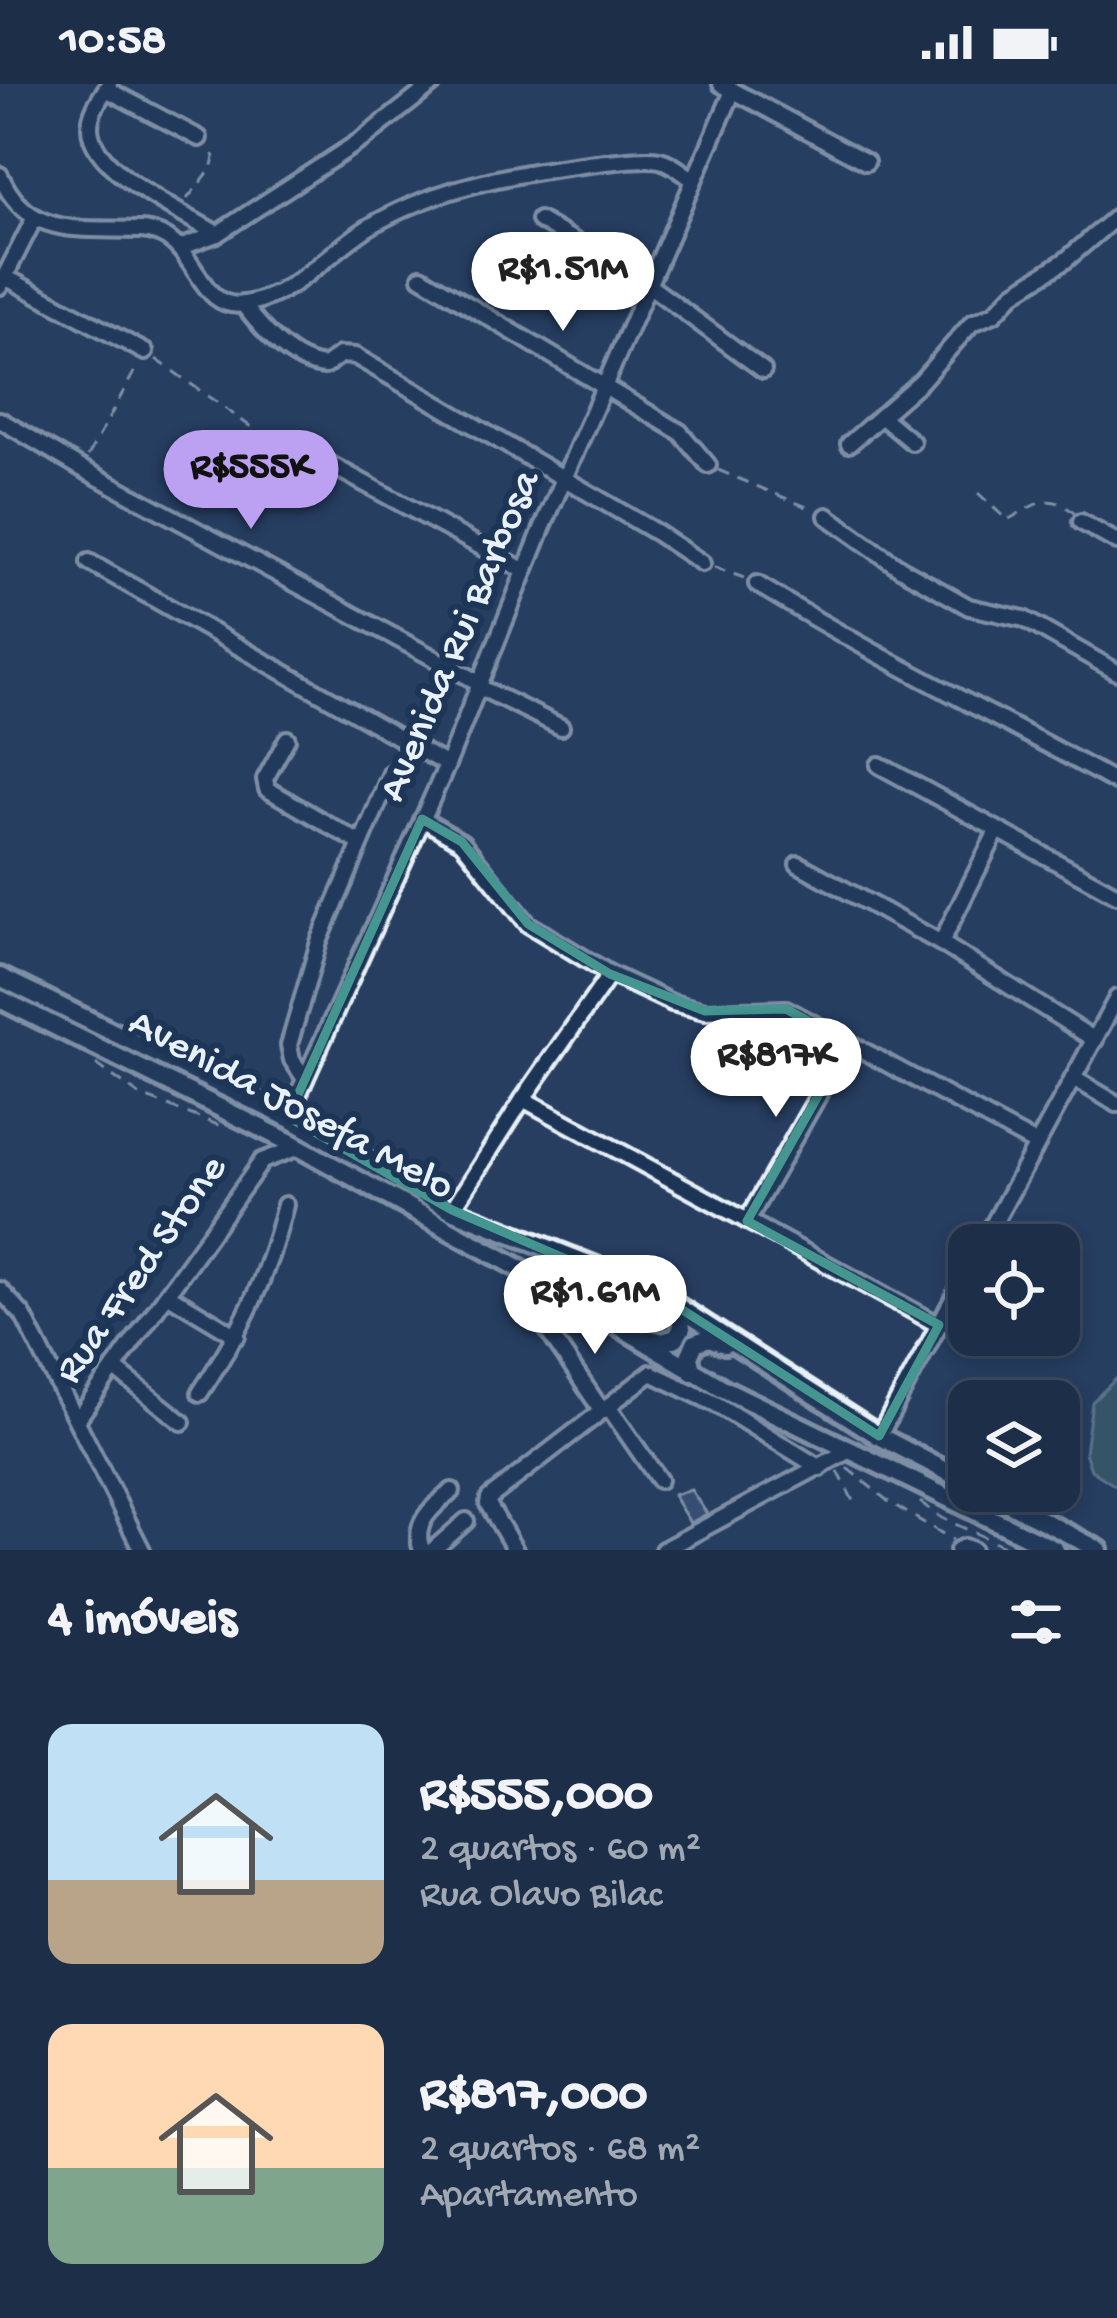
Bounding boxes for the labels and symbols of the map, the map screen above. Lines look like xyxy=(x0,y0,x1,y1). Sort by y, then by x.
pin: R$1.51M xyxy=(452,232,674,334)
pin: R$555K xyxy=(153,430,349,532)
street label: Avenida Rui Barbosa xyxy=(370,462,555,810)
street label: Avenida Josefa Melo xyxy=(119,1001,461,1213)
pin: R$817K xyxy=(678,1018,874,1120)
street label: Rua Fred Stone xyxy=(46,1146,241,1395)
pin: R$1.61M xyxy=(484,1255,706,1357)

